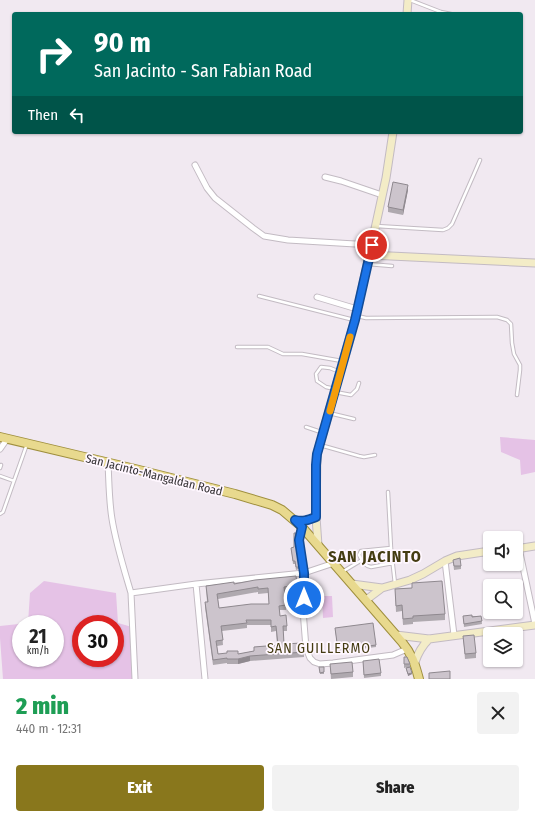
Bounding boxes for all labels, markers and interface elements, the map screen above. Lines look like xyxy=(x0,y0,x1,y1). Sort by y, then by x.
text: 90 m xyxy=(94,26,151,59)
icon: right xyxy=(28,28,80,80)
text: San Jacinto - San Fabian Road xyxy=(94,60,312,82)
icon: left xyxy=(66,104,88,126)
text: Then xyxy=(28,106,58,124)
pin xyxy=(355,228,389,262)
icon: arrive xyxy=(361,234,383,256)
street label: San Jacinto-Mangaldan Road xyxy=(84,451,224,499)
map controls xyxy=(483,531,523,667)
button: sound xyxy=(483,531,523,571)
district label: SAN JACINTO xyxy=(328,547,422,566)
position arrow xyxy=(283,577,325,619)
button: search xyxy=(483,579,523,619)
speed limit sign: 30 xyxy=(72,615,124,667)
text: 21 xyxy=(29,624,47,648)
button: layers xyxy=(483,627,523,667)
district label: SAN GUILLERMO xyxy=(267,640,371,657)
text: km/h xyxy=(27,645,49,657)
text: 2 min xyxy=(16,692,69,720)
button: close xyxy=(477,692,519,734)
text: 440 m · 12:31 xyxy=(16,721,82,736)
button: Exit xyxy=(16,765,264,811)
button: Share xyxy=(272,765,519,811)

